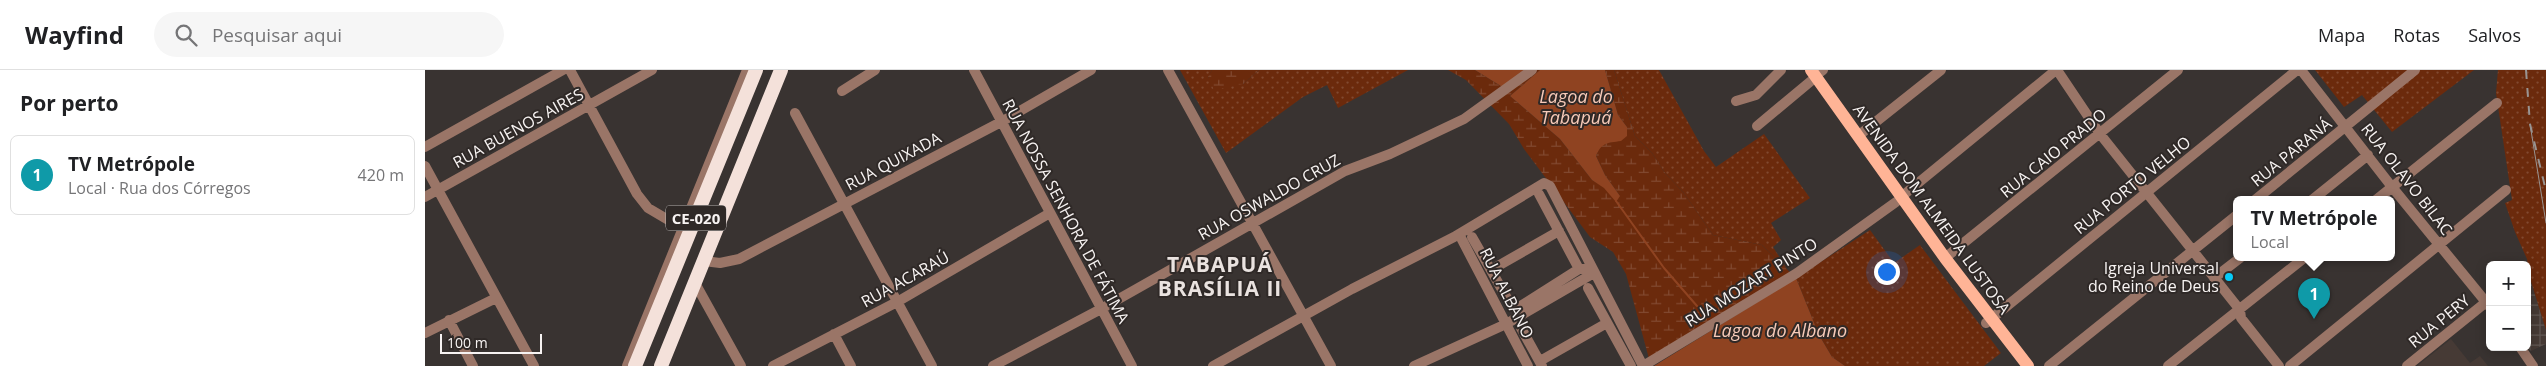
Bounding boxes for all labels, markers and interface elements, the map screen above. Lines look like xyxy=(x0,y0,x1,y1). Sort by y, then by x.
search box xyxy=(154,12,504,57)
text: Wayfind xyxy=(25,18,124,51)
icon: search xyxy=(172,21,200,49)
text: Pesquisar aqui xyxy=(212,22,342,48)
text: Mapa xyxy=(2318,23,2365,47)
text: Rotas xyxy=(2393,23,2440,47)
text: Salvos xyxy=(2468,23,2521,47)
street label: RUA BUENOS AIRES xyxy=(449,83,587,173)
water label: Lagoa do Tabapuá xyxy=(1539,84,1613,129)
text: Por perto xyxy=(20,89,119,117)
street label: RUA NOSSA SENHORA DE FÁTIMA xyxy=(997,95,1135,328)
street label: AVENIDA DOM ALMEIDA LUSTOSA xyxy=(1848,100,2016,319)
street label: RUA CAIO PRADO xyxy=(1995,103,2111,203)
street label: RUA PARANÁ xyxy=(2246,112,2337,191)
street label: RUA OLAVO BILAC xyxy=(2356,119,2458,239)
street label: RUA QUIXADA xyxy=(841,126,946,195)
street label: RUA PORTO VELHO xyxy=(2069,131,2195,239)
street label: RUA OSWALDO CRUZ xyxy=(1194,149,1344,245)
text: TV Metrópole xyxy=(68,151,195,177)
text: 1 xyxy=(32,164,42,186)
text: 420 m xyxy=(358,164,404,186)
text: Local · Rua dos Córregos xyxy=(68,177,251,199)
popup xyxy=(2233,196,2395,261)
text: TV Metrópole xyxy=(2251,205,2377,231)
road number: CE-020 xyxy=(666,206,726,230)
text: Local xyxy=(2251,231,2289,253)
street label: RUA MOZART PINTO xyxy=(1681,232,1821,332)
street label: RUA ALBANO xyxy=(1475,244,1539,342)
street label: RUA ACARAÚ xyxy=(857,246,953,312)
district label: TABAPUÁ BRASÍLIA II xyxy=(1158,250,1282,302)
place label: Igreja Universal do Reino de Deus xyxy=(2088,257,2219,297)
your location xyxy=(1874,259,1900,285)
map controls xyxy=(2486,261,2531,351)
button: + xyxy=(2486,261,2531,306)
marker: Igreja Universal do Reino de Deus xyxy=(2223,271,2235,283)
pin: 1 xyxy=(2298,278,2330,319)
street label: RUA PERY xyxy=(2404,289,2474,353)
button: − xyxy=(2486,306,2531,351)
water label: Lagoa do Albano xyxy=(1713,318,1847,342)
scale bar xyxy=(440,331,543,354)
text: 100 m xyxy=(447,333,488,352)

